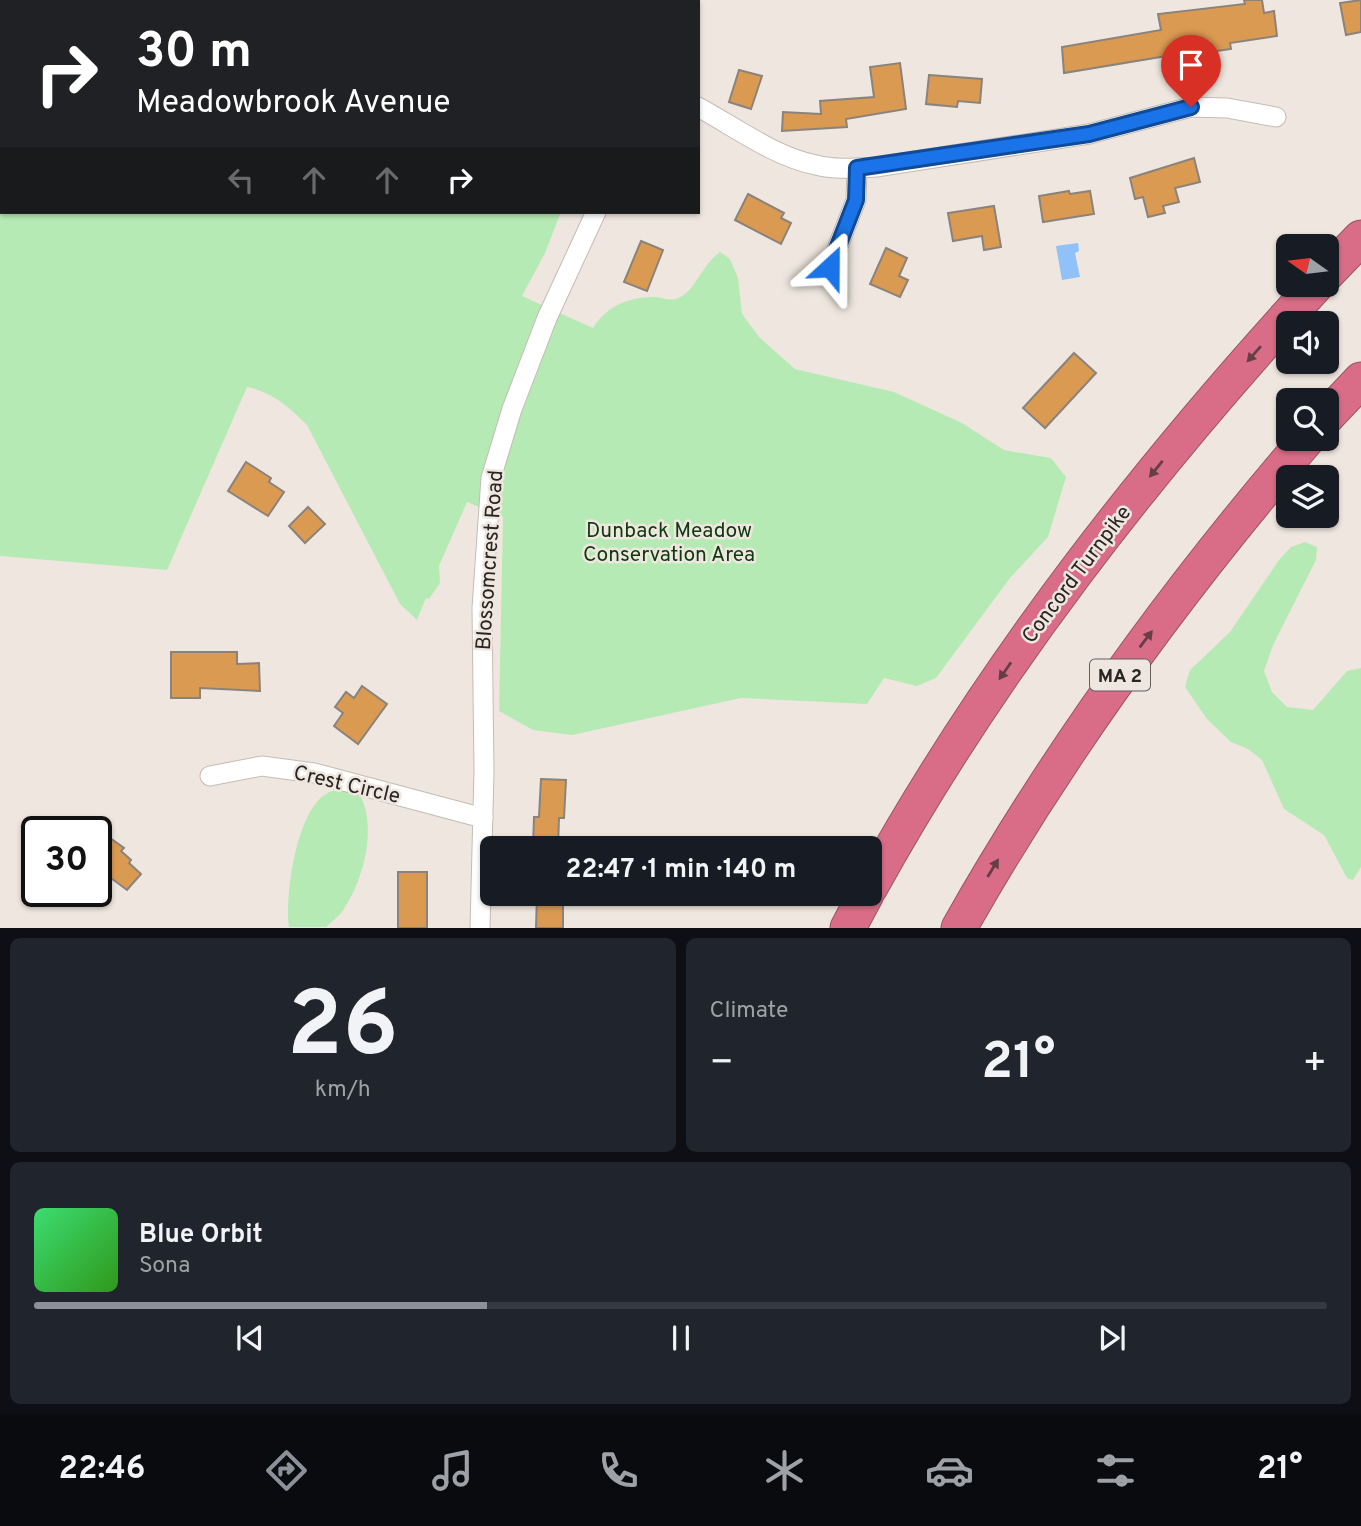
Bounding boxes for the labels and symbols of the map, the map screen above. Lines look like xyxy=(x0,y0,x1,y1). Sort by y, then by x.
pin xyxy=(1161,35,1221,107)
position arrow xyxy=(793,230,867,304)
north arrow xyxy=(1276,234,1339,298)
one-way arrow xyxy=(1246,345,1262,363)
one-way arrow xyxy=(1149,460,1164,478)
street label: Blossomcrest Road xyxy=(471,469,510,651)
street label: Concord Turnpike xyxy=(1017,501,1138,649)
park label: Dunback Meadow Conservation Area xyxy=(583,518,755,569)
one-way arrow xyxy=(1139,630,1153,648)
road number: MA 2 xyxy=(1090,660,1150,690)
one-way arrow xyxy=(998,662,1012,680)
street label: Crest Circle xyxy=(291,760,403,811)
speed limit sign: 30 xyxy=(21,816,112,907)
one-way arrow xyxy=(987,859,999,878)

